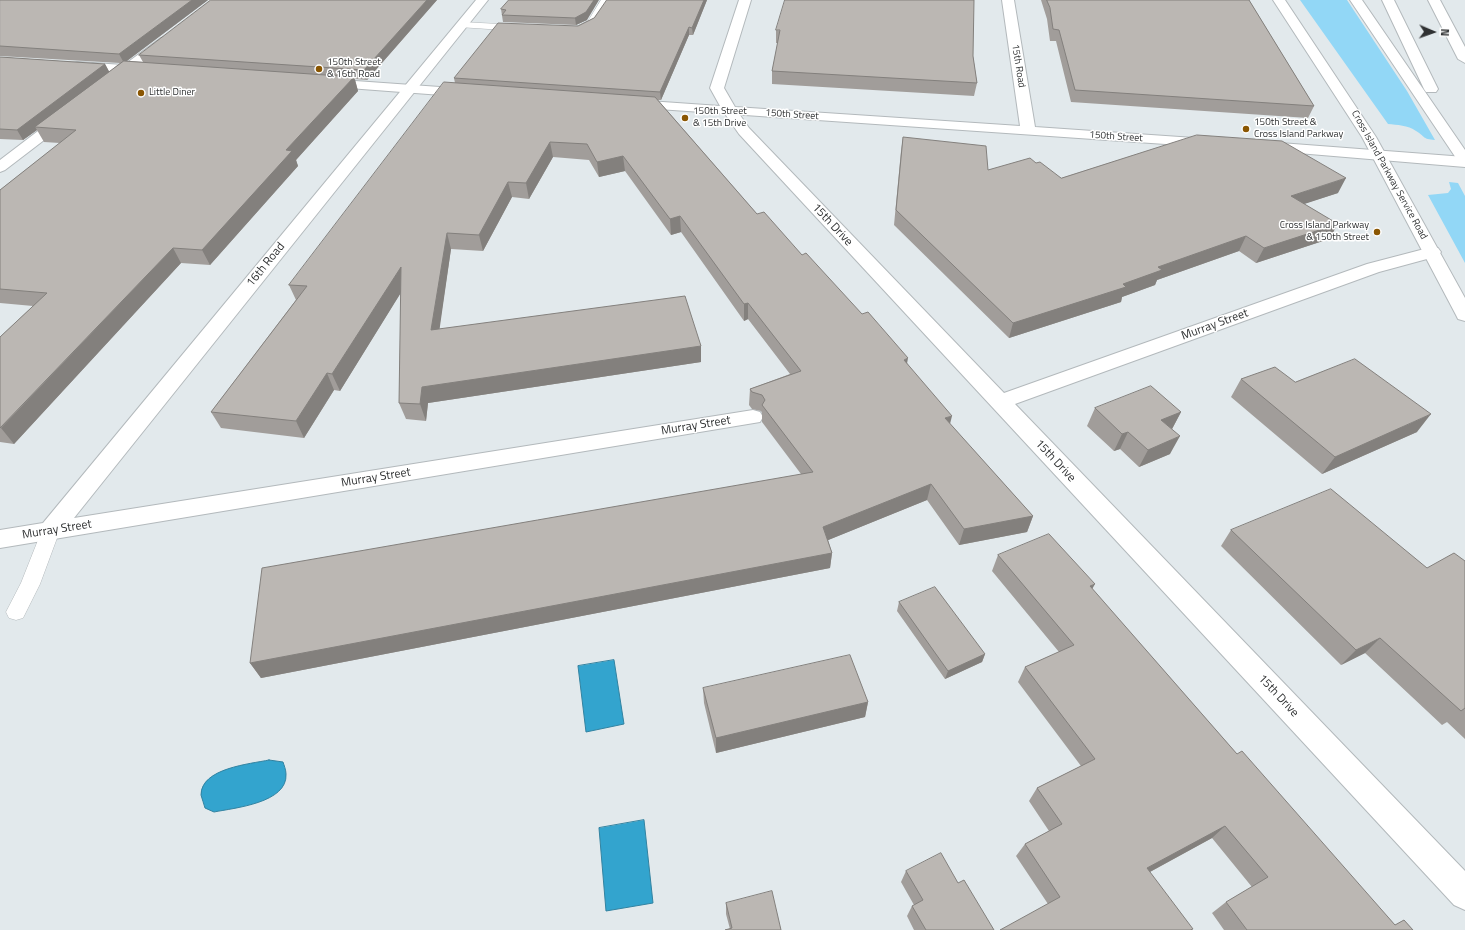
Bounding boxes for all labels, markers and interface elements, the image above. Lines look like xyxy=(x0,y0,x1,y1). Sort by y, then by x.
north arrow xyxy=(1413,12,1453,52)
text: N xyxy=(1437,28,1453,37)
street label: 15th Road xyxy=(1009,43,1027,89)
place label: 150th Street & 16th Road xyxy=(327,57,381,80)
marker: 150th Street & 16th Road xyxy=(314,64,324,74)
place label: Little Diner xyxy=(149,87,195,99)
marker: Little Diner xyxy=(136,88,146,98)
place label: 150th Street & 15th Drive xyxy=(693,106,747,130)
street label: 150th Street xyxy=(765,107,819,123)
street label: Cross Island Parkway Service Road xyxy=(1348,108,1430,242)
marker: 150th Street & 15th Drive xyxy=(680,113,690,123)
place label: 150th Street & Cross Island Parkway xyxy=(1254,117,1343,140)
marker: 150th Street & Cross Island Parkway xyxy=(1241,124,1251,134)
street label: 150th Street xyxy=(1089,129,1143,145)
street label: 15th Drive xyxy=(809,201,855,249)
place label: Cross Island Parkway & 150th Street xyxy=(1280,220,1369,244)
marker: Cross Island Parkway & 150th Street xyxy=(1372,227,1382,237)
street label: 16th Road xyxy=(244,240,288,290)
street label: Murray Street xyxy=(1180,306,1250,344)
street label: Murray Street xyxy=(660,413,732,439)
street label: 15th Drive xyxy=(1032,437,1078,485)
street label: Murray Street xyxy=(340,465,412,491)
street label: Murray Street xyxy=(21,517,93,543)
street label: 15th Drive xyxy=(1255,672,1301,720)

